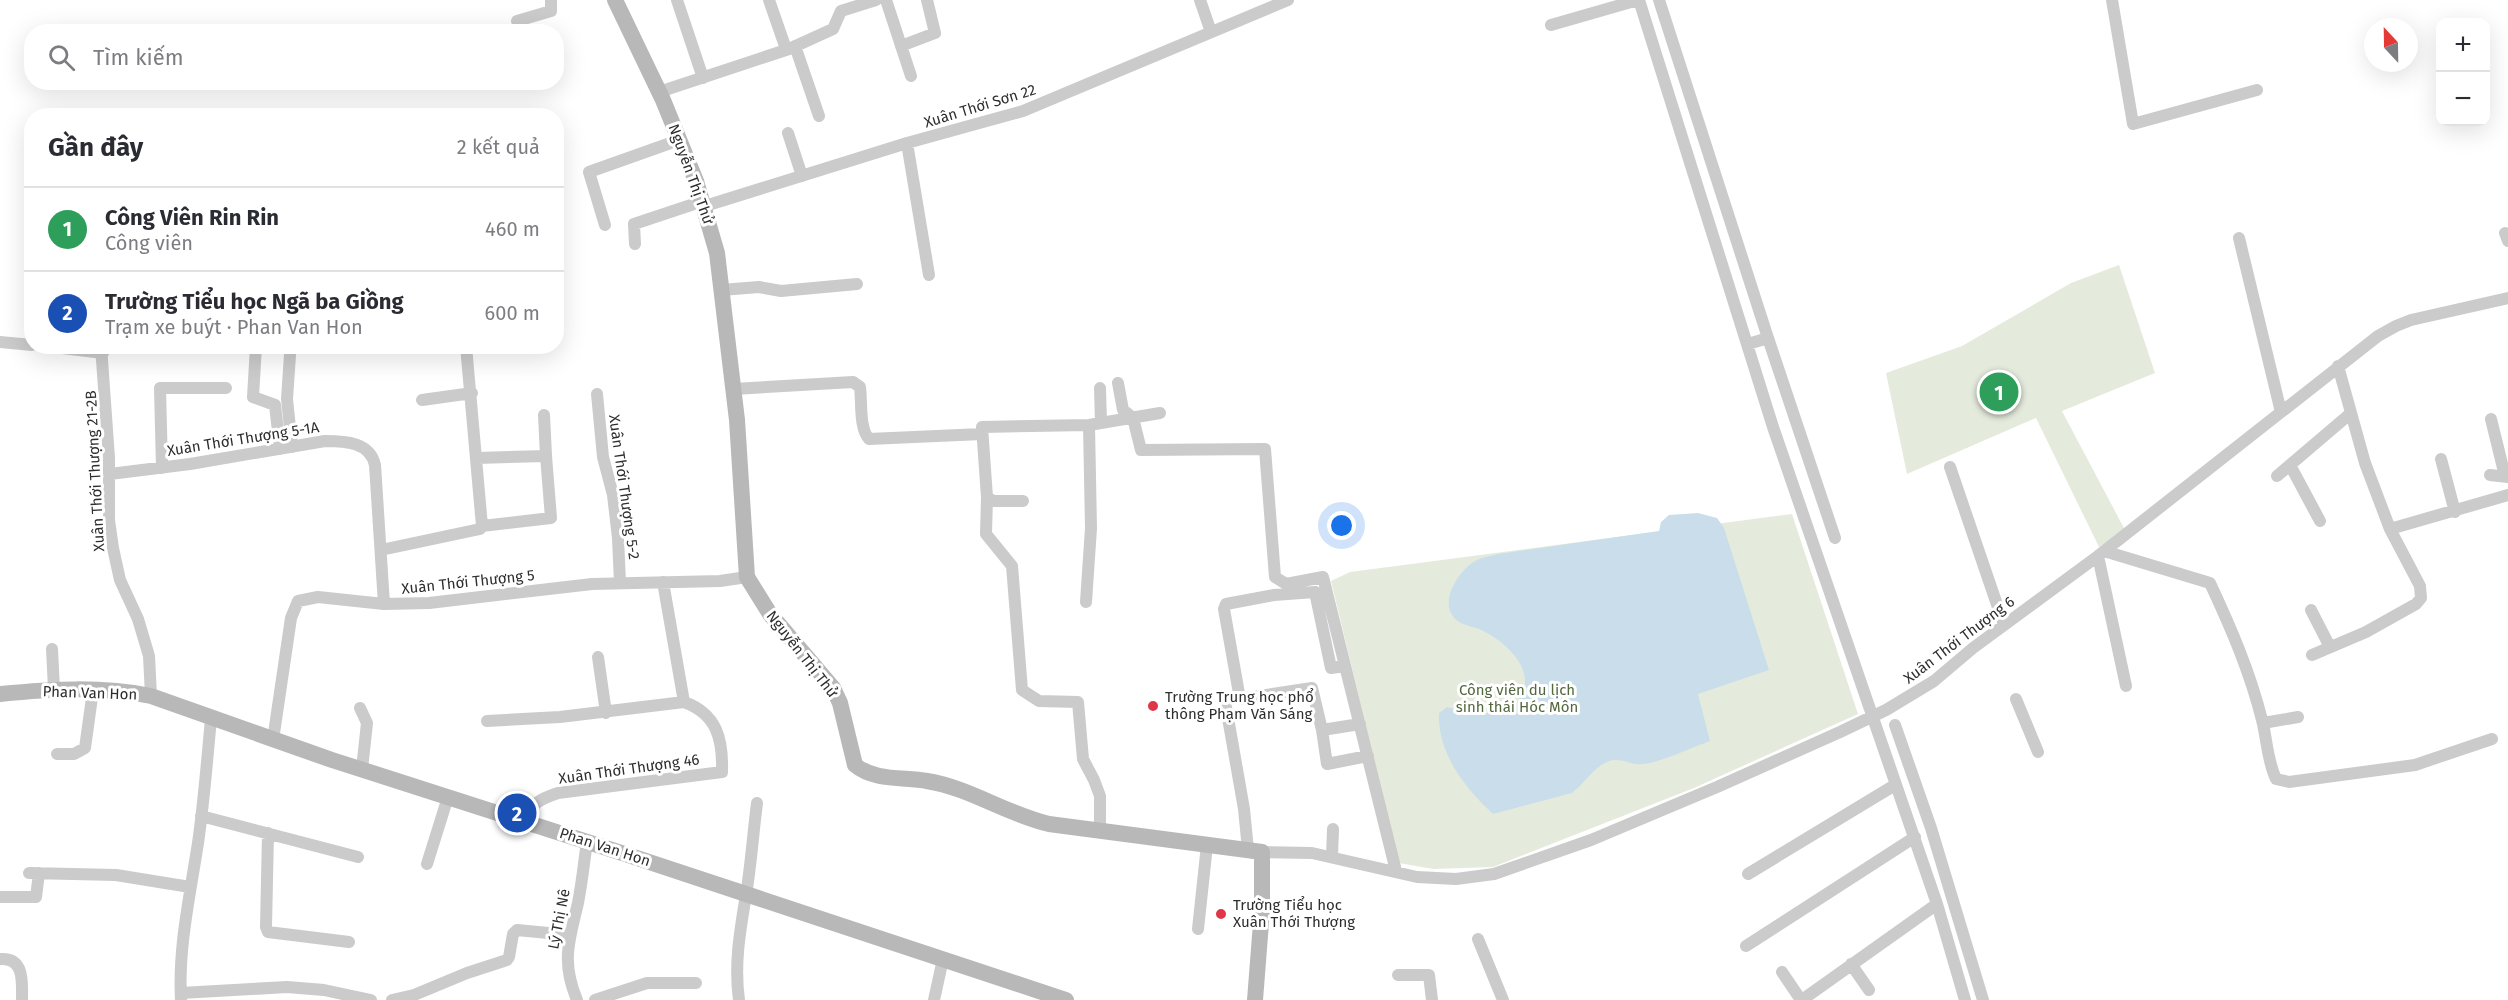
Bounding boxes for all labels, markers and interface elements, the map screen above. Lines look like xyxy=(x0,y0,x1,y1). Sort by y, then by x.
north arrow xyxy=(2364,18,2418,72)
map controls xyxy=(2436,18,2490,126)
button: + xyxy=(2436,18,2490,72)
search box xyxy=(24,24,564,90)
icon: search xyxy=(45,41,78,74)
text: Tìm kiếm xyxy=(93,44,184,71)
button: − xyxy=(2436,72,2490,126)
street label: Xuân Thới Sơn 22 xyxy=(922,80,1038,132)
street label: Nguyễn Thị Thử xyxy=(665,121,718,227)
text: Gần đây xyxy=(48,132,143,163)
text: 2 kết quả xyxy=(457,135,540,159)
text: Công Viên Rin Rin xyxy=(105,204,279,231)
text: 1 xyxy=(63,217,72,241)
text: 460 m xyxy=(485,217,540,241)
text: Công viên xyxy=(105,231,193,255)
text: Trường Tiểu học Ngã ba Giồng xyxy=(105,288,404,315)
text: 2 xyxy=(62,301,73,325)
text: 600 m xyxy=(485,301,540,325)
text: Trạm xe buýt · Phan Van Hon xyxy=(105,315,363,339)
pin: 1 xyxy=(1980,370,2018,414)
street label: Xuân Thới Thượng 21-2B xyxy=(82,390,108,552)
street label: Xuân Thới Thượng 5-2 xyxy=(605,413,643,561)
street label: Xuân Thới Thượng 5-1A xyxy=(166,418,321,460)
your location xyxy=(1327,511,1356,540)
street label: Xuân Thới Thượng 5 xyxy=(401,566,535,598)
street label: Xuân Thới Thượng 6 xyxy=(1900,592,2018,688)
street label: Nguyễn Thị Thử xyxy=(763,607,842,702)
park label: Công viên du lịch sinh thái Hóc Môn xyxy=(1456,681,1578,716)
street label: Phan Van Hon xyxy=(42,682,138,704)
place label: Trường Trung học phổ thông Phạm Văn Sáng xyxy=(1165,688,1314,723)
marker: Trường Trung học phổ thông Phạm Văn Sáng xyxy=(1146,699,1160,713)
street label: Xuân Thới Thượng 46 xyxy=(557,750,701,788)
pin: 2 xyxy=(498,790,536,836)
street label: Phan Van Hon xyxy=(557,824,653,870)
street label: Lý Thị Nê xyxy=(544,887,574,951)
place label: Trường Tiểu học Xuân Thới Thượng xyxy=(1233,896,1355,931)
marker: Trường Tiểu học Xuân Thới Thượng xyxy=(1214,907,1228,921)

